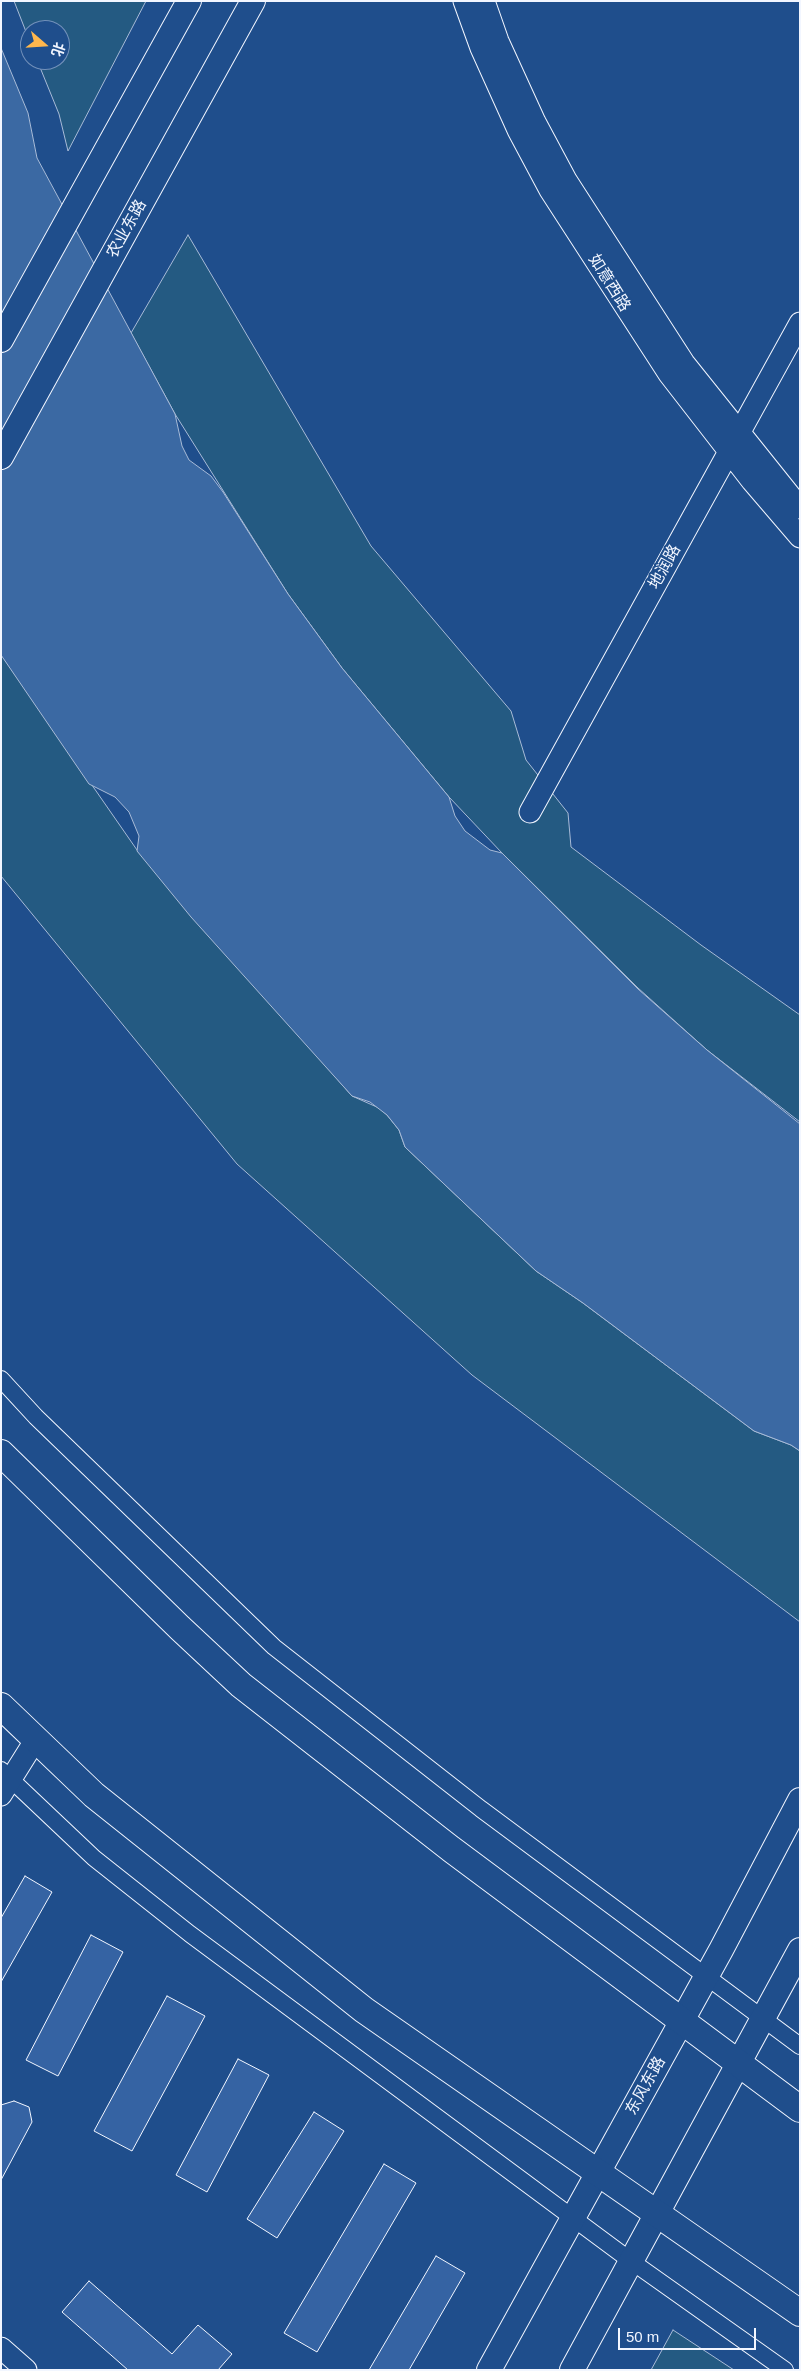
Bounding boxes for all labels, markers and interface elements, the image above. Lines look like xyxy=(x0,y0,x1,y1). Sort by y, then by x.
north arrow xyxy=(20,20,70,70)
text: 北 xyxy=(48,40,68,59)
street label: 农业东路 xyxy=(103,196,151,262)
street label: 如意西路 xyxy=(584,251,634,315)
street label: 地润路 xyxy=(645,541,685,593)
street label: 东风东路 xyxy=(622,2053,670,2119)
scale bar xyxy=(621,2318,758,2350)
text: 50 m xyxy=(626,2328,659,2345)

